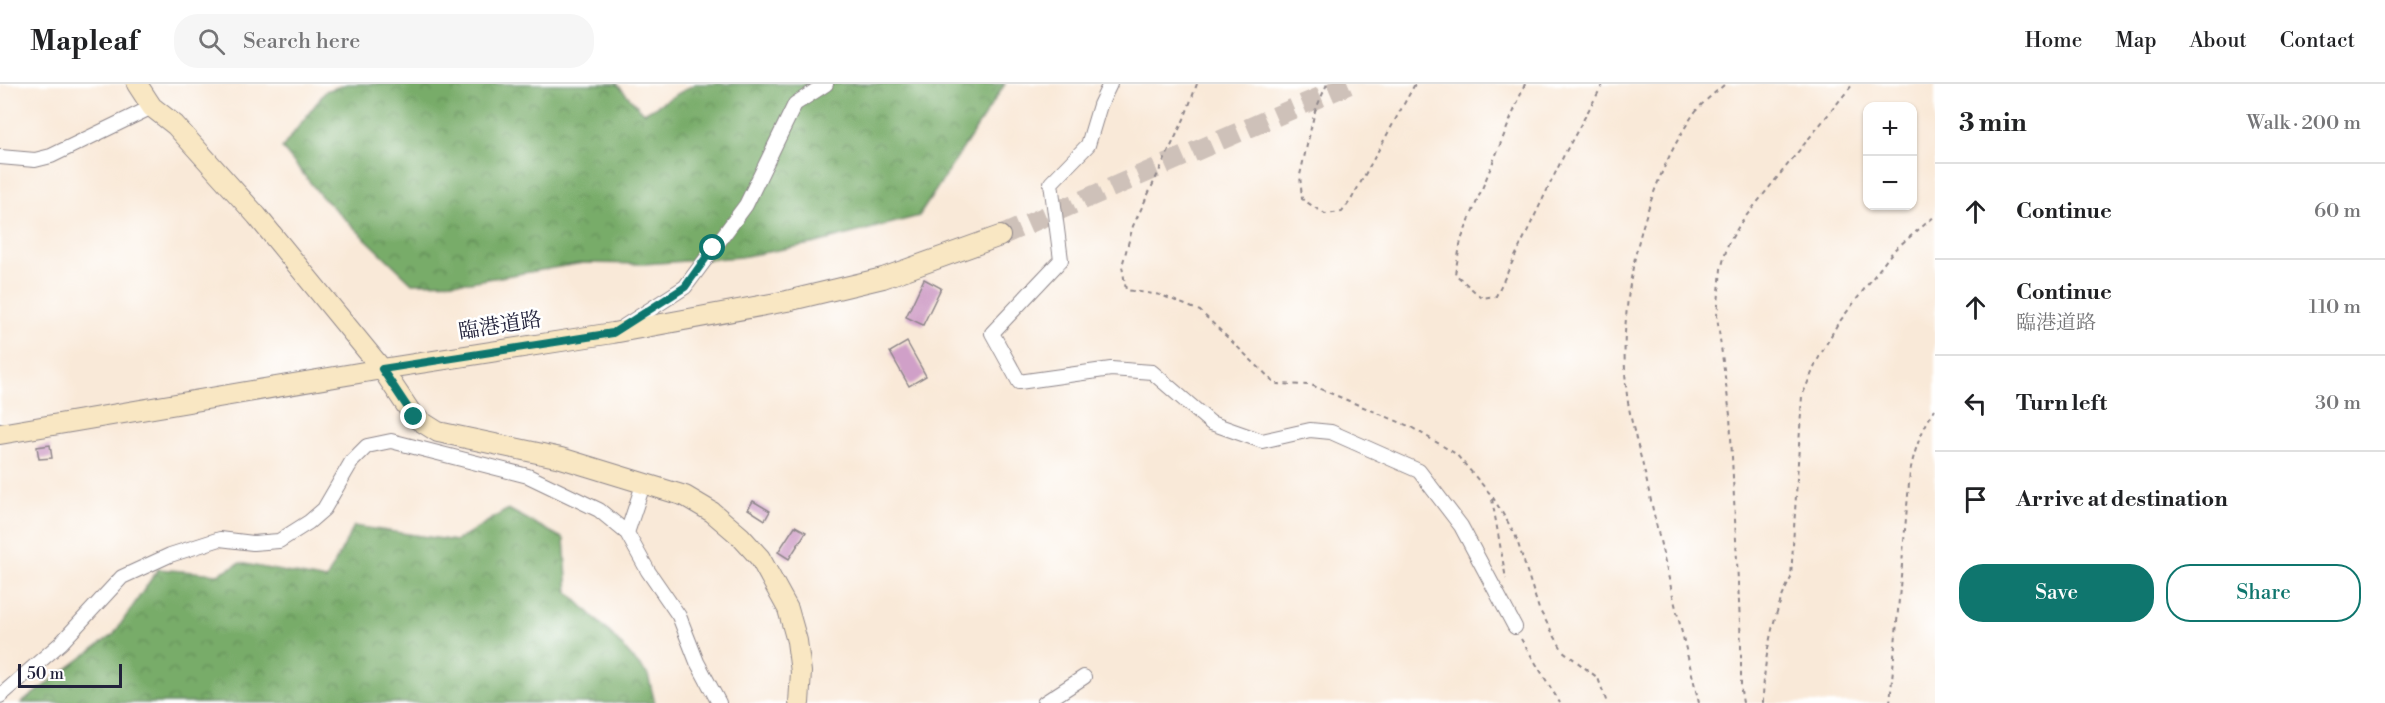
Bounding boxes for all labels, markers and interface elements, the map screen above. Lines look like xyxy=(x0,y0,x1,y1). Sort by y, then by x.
search box xyxy=(174,14,594,68)
text: Mapleaf xyxy=(30,24,138,59)
icon: search xyxy=(195,25,228,58)
text: Search here xyxy=(243,28,360,55)
text: Home xyxy=(2025,28,2082,54)
text: Map xyxy=(2115,28,2157,54)
text: About xyxy=(2190,28,2247,54)
text: Contact xyxy=(2280,28,2355,54)
map controls xyxy=(1863,102,1917,210)
button: + xyxy=(1863,102,1917,156)
text: 3 min xyxy=(1959,107,2027,139)
text: Walk · 200 m xyxy=(2247,111,2361,136)
button: − xyxy=(1863,156,1917,210)
icon: ahead xyxy=(1959,195,1992,228)
text: Continue xyxy=(2016,198,2112,225)
text: 60 m xyxy=(2314,199,2361,224)
route start xyxy=(699,234,725,260)
text: Continue xyxy=(2016,279,2112,306)
icon: ahead xyxy=(1959,291,1992,324)
text: 110 m xyxy=(2309,295,2361,320)
street label: 臨港道路 xyxy=(456,307,544,345)
text: 臨港道路 xyxy=(2016,311,2096,336)
icon: left xyxy=(1959,387,1992,420)
text: Turn left xyxy=(2016,390,2107,417)
text: 30 m xyxy=(2315,391,2361,416)
route end xyxy=(400,403,426,429)
icon: arrive xyxy=(1959,483,1992,516)
text: Arrive at destination xyxy=(2016,486,2228,513)
button: Save xyxy=(1959,564,2154,622)
button: Share xyxy=(2166,564,2361,622)
scale bar xyxy=(18,661,122,688)
text: 50 m xyxy=(27,664,64,684)

